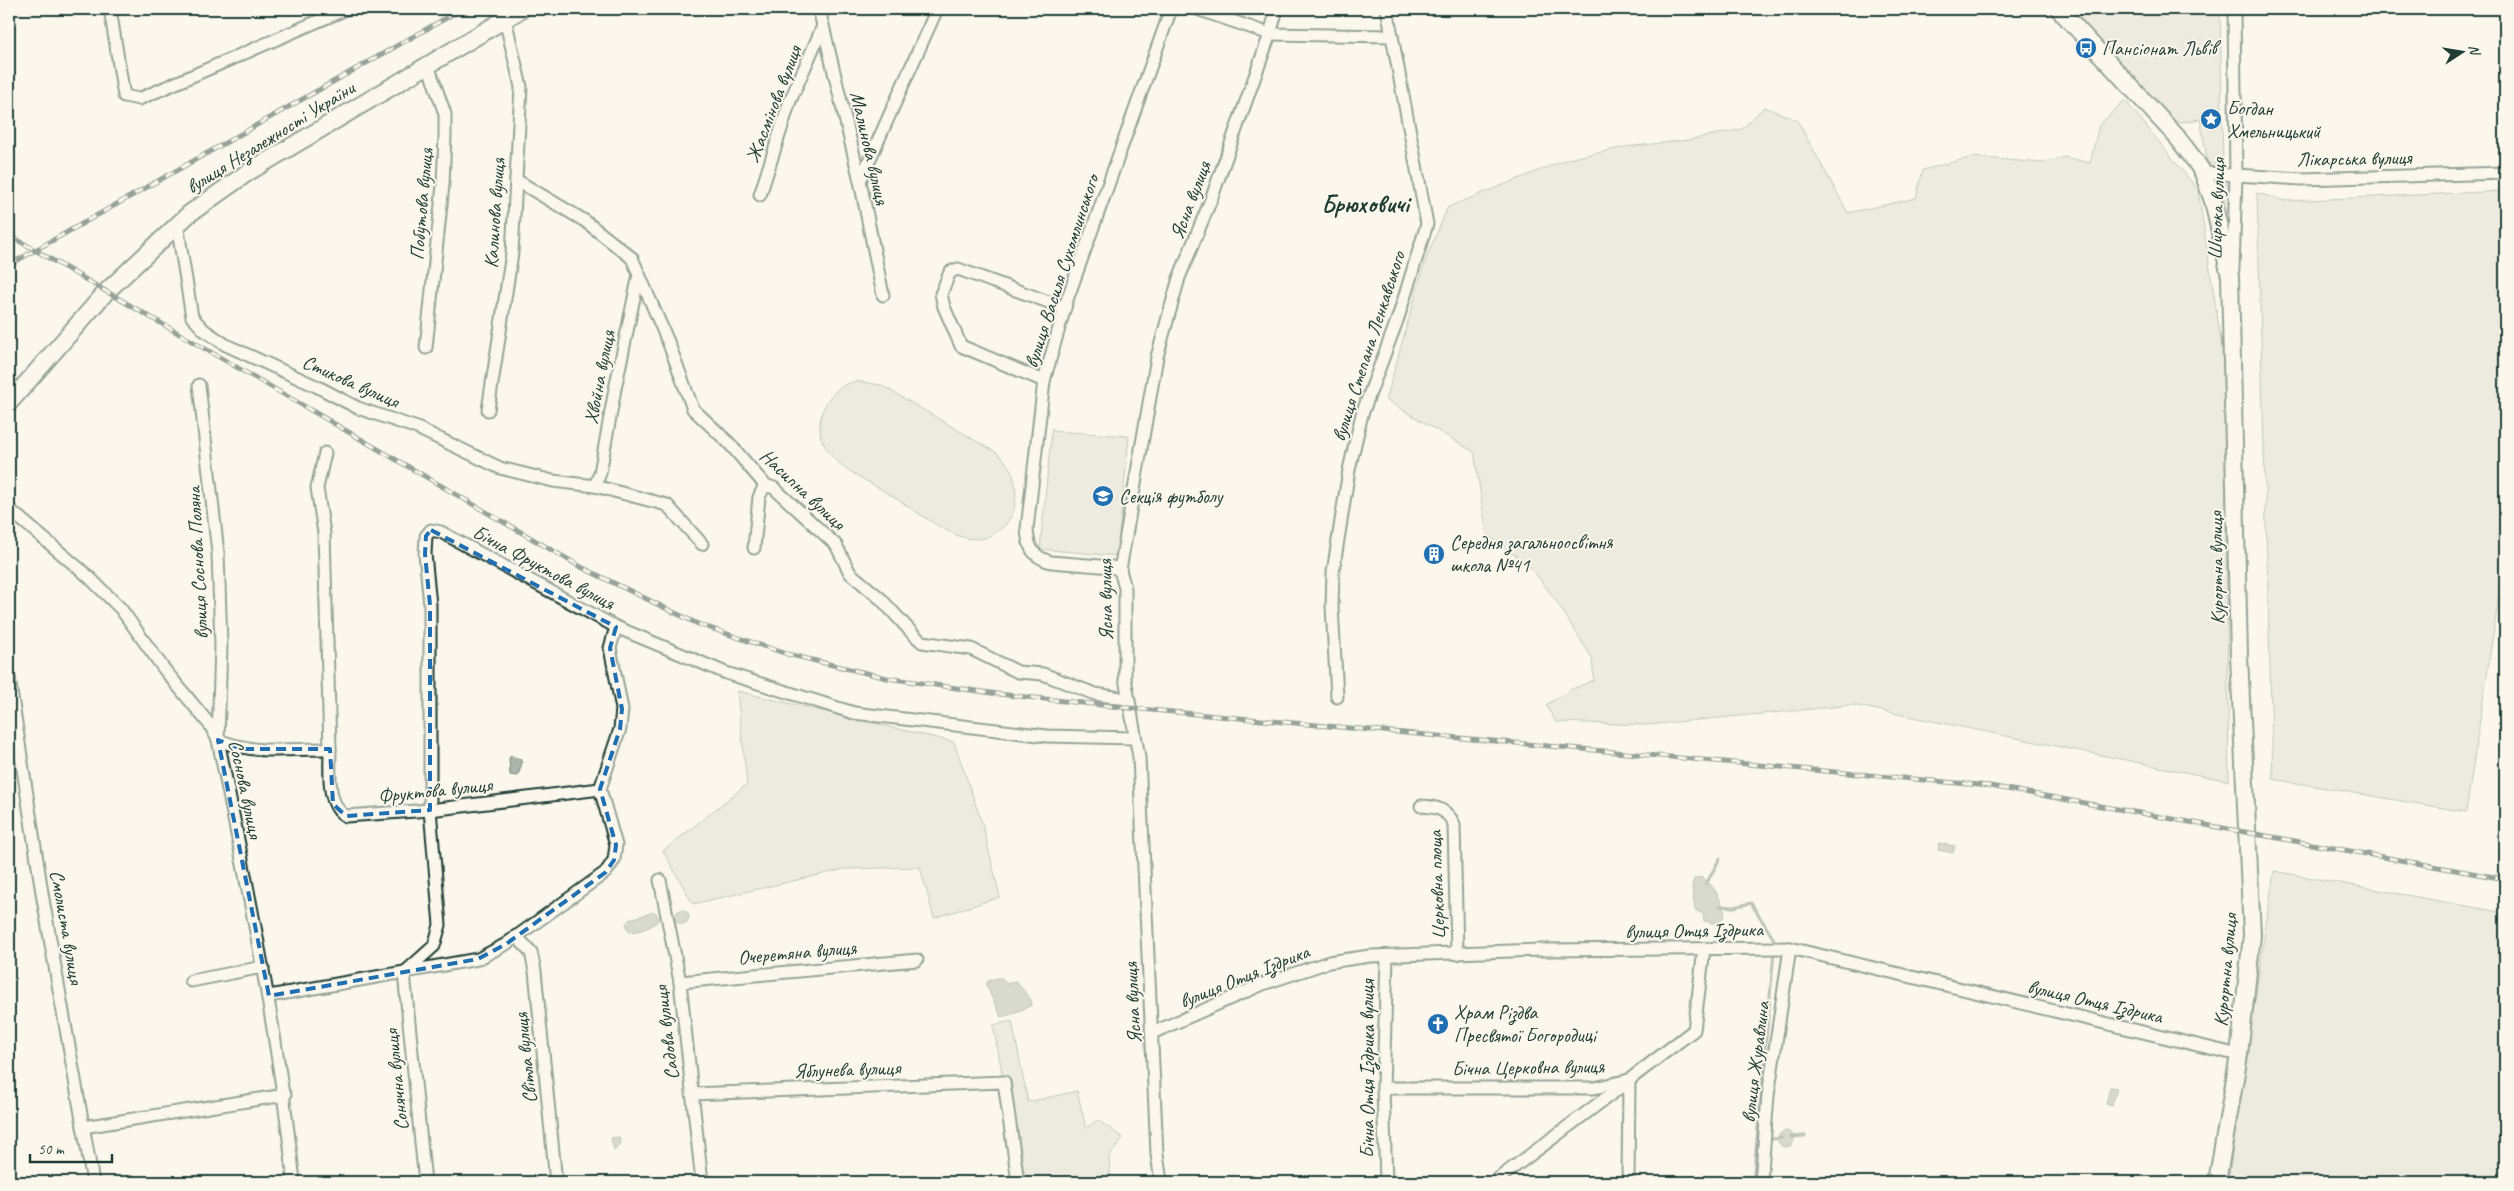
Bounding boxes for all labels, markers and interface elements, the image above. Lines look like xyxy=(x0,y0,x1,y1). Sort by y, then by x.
north arrow xyxy=(2436,28,2486,78)
bus stop icon: Пансіонат Львів xyxy=(2074,36,2098,60)
place label: Пансіонат Львів xyxy=(2102,36,2222,61)
street label: Жасмінова вулиця xyxy=(740,41,808,166)
text: N xyxy=(2465,43,2484,58)
street label: вулиця Незалежності України xyxy=(181,75,361,200)
street label: Малинова вулиця xyxy=(844,89,895,208)
place label: Богдан Хмельницький xyxy=(2227,96,2322,144)
place icon: Богдан Хмельницький xyxy=(2199,107,2223,131)
street label: Лікарська вулиця xyxy=(2296,145,2413,172)
street label: Побутова вулиця xyxy=(404,146,439,261)
street label: Калинова вулиця xyxy=(478,156,511,269)
street label: Широка вулиця xyxy=(2202,156,2231,260)
street label: Ясна вулиця xyxy=(1164,157,1217,243)
street label: вулиця Василя Сухомлинського xyxy=(1018,169,1105,371)
district label: Брюховичі xyxy=(1321,188,1412,220)
street label: вулиця Степана Ленкавського xyxy=(1326,247,1411,444)
street label: Хвойна вулиця xyxy=(578,328,621,426)
street label: Стикова вулиця xyxy=(299,349,405,415)
street label: Насипна вулиця xyxy=(755,443,852,537)
street label: вулиця Соснова Поляна xyxy=(181,484,214,640)
school or university icon: Секція футболу xyxy=(1091,484,1115,508)
place label: Секція футболу xyxy=(1119,484,1224,509)
street label: Курортна вулиця xyxy=(2203,509,2230,625)
street label: Бічна Фруктова вулиця xyxy=(469,520,620,616)
place label: Середня загальноосвітня школа №41 xyxy=(1450,530,1613,578)
building icon: Середня загальноосвітня школа №41 xyxy=(1422,542,1446,566)
street label: Ясна вулиця xyxy=(1092,558,1119,641)
street label: Соснова вулиця xyxy=(223,738,269,843)
street label: Фруктова вулиця xyxy=(377,772,495,809)
street label: Церковна площа xyxy=(1422,828,1451,940)
street label: Смолиста вулиця xyxy=(44,868,89,988)
street label: Курортна вулиця xyxy=(2208,910,2243,1027)
street label: вулиця Отця Іздрика xyxy=(1625,917,1765,945)
street label: Очеретяна вулиця xyxy=(737,935,858,970)
street label: вулиця Отця Іздрика xyxy=(1176,938,1315,1015)
street label: Ясна вулиця xyxy=(1118,961,1147,1044)
street label: вулиця Отця Іздрика xyxy=(2025,974,2167,1031)
street label: Бічна Отця Іздрика вулиця xyxy=(1355,978,1381,1158)
street label: Садова вулиця xyxy=(648,982,685,1081)
street label: вулиця Журавлина xyxy=(1736,999,1775,1124)
place label: Храм Різдва Пресвятої Богородиці xyxy=(1454,1000,1598,1048)
street label: Світла вулиця xyxy=(508,1011,543,1105)
church icon: Храм Різдва Пресвятої Богородиці xyxy=(1426,1012,1450,1036)
street label: Сонячна вулиця xyxy=(379,1026,414,1132)
street label: Бічна Церковна вулиця xyxy=(1452,1054,1605,1081)
street label: Яблунева вулиця xyxy=(793,1055,903,1084)
scale bar xyxy=(30,1131,112,1163)
text: 50 m xyxy=(38,1140,65,1159)

